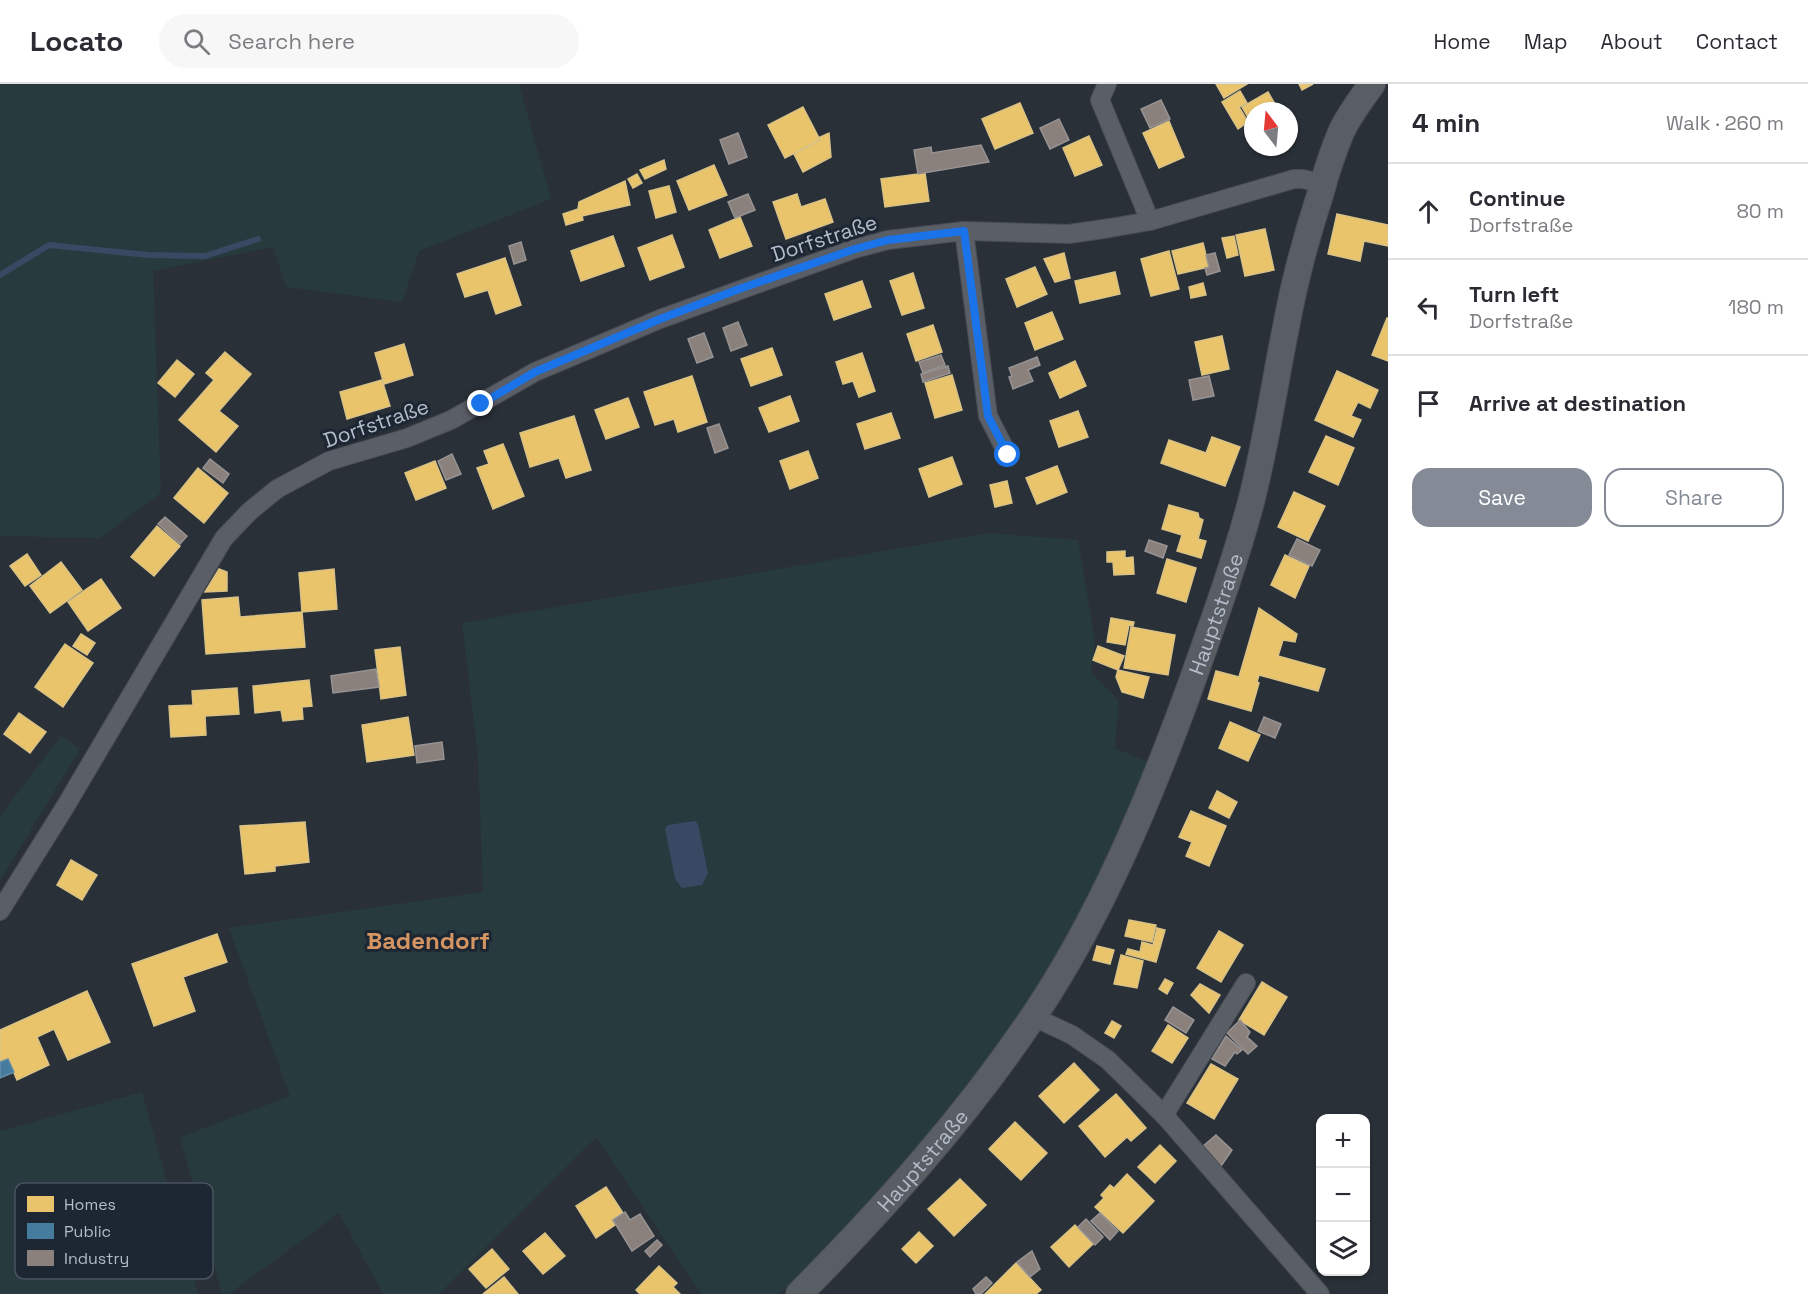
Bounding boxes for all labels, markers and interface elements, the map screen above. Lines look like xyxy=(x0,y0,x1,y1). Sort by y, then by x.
search box xyxy=(159,14,579,68)
text: Locato xyxy=(30,23,123,59)
icon: search xyxy=(180,25,213,58)
text: Search here xyxy=(228,27,355,55)
text: Home xyxy=(1433,28,1491,55)
text: Map xyxy=(1524,28,1568,55)
text: About xyxy=(1601,28,1663,55)
text: Contact xyxy=(1696,28,1778,55)
north arrow xyxy=(1244,102,1298,156)
text: 4 min xyxy=(1412,106,1480,140)
text: Walk · 260 m xyxy=(1666,110,1784,136)
text: Continue xyxy=(1469,184,1565,212)
icon: ahead xyxy=(1412,195,1445,228)
text: 80 m xyxy=(1736,198,1784,224)
street label: Dorfstraße xyxy=(768,208,880,268)
text: Dorfstraße xyxy=(1469,212,1573,238)
text: Turn left xyxy=(1469,280,1559,308)
icon: left xyxy=(1412,291,1445,324)
text: 180 m xyxy=(1728,294,1784,320)
text: Dorfstraße xyxy=(1469,308,1573,334)
icon: arrive xyxy=(1412,387,1445,420)
text: Arrive at destination xyxy=(1469,389,1686,417)
route end xyxy=(467,390,493,416)
street label: Dorfstraße xyxy=(320,392,432,454)
route start xyxy=(994,441,1020,467)
button: Save xyxy=(1412,468,1592,527)
button: Share xyxy=(1604,468,1784,527)
street label: Hauptstraße xyxy=(1182,550,1249,678)
district label: Badendorf xyxy=(366,925,490,956)
street label: Hauptstraße xyxy=(871,1103,974,1217)
map controls xyxy=(1316,1114,1370,1276)
button: + xyxy=(1316,1114,1370,1168)
button: − xyxy=(1316,1168,1370,1222)
legend xyxy=(15,1183,213,1279)
text: Homes xyxy=(64,1194,116,1215)
text: Public xyxy=(64,1221,111,1242)
button: layers xyxy=(1316,1222,1370,1276)
text: Industry xyxy=(64,1248,129,1269)

